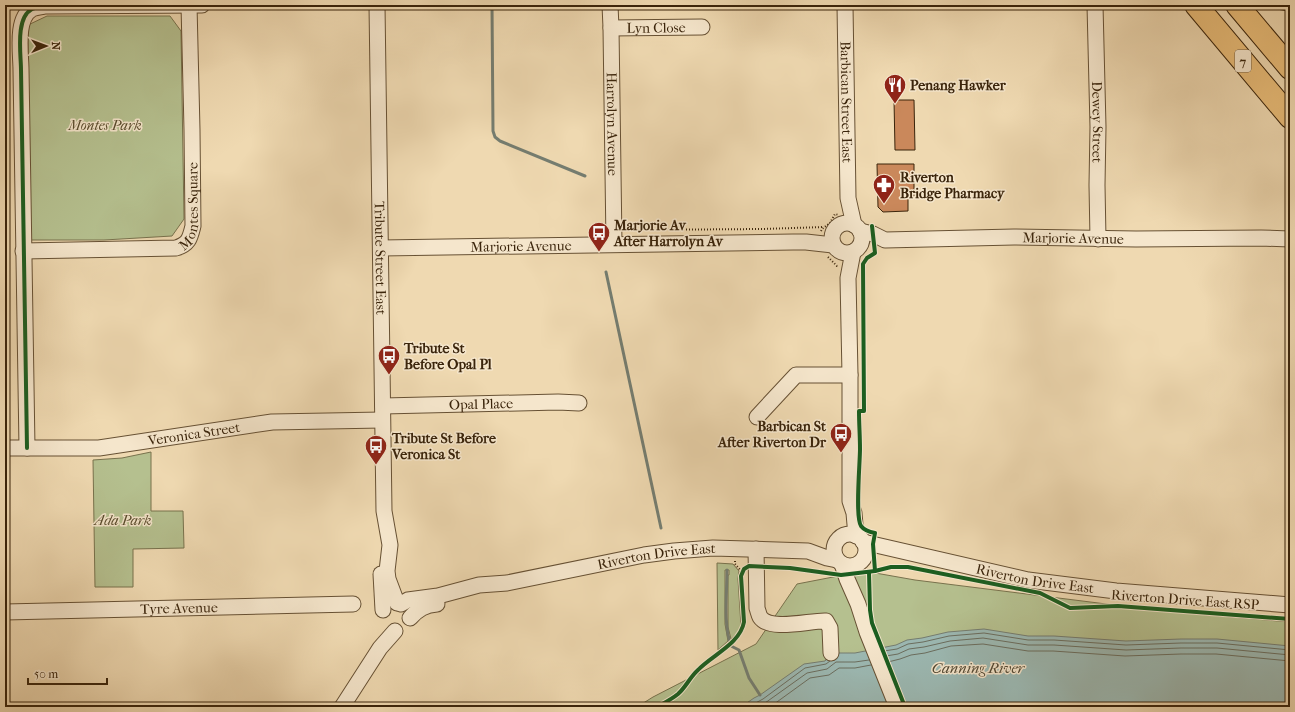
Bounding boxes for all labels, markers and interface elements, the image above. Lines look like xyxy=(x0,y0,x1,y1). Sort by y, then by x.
street label: Lyn Close xyxy=(626,19,686,36)
north arrow xyxy=(26,26,66,66)
street label: Barbican Street East xyxy=(837,41,856,163)
text: N xyxy=(49,42,62,51)
road number: 7 xyxy=(1235,50,1251,72)
street label: Harrolyn Avenue xyxy=(603,72,622,176)
restaurant icon: Penang Hawker xyxy=(882,72,908,105)
place label: Penang Hawker xyxy=(910,77,1007,94)
street label: Dewey Street xyxy=(1088,81,1107,163)
park label: Montes Park xyxy=(68,117,141,134)
street label: Montes Square xyxy=(175,162,202,254)
place label: Riverton Bridge Pharmacy xyxy=(900,169,1006,202)
pharmacy icon: Riverton Bridge Pharmacy xyxy=(871,172,897,205)
street label: Tribute Street East xyxy=(371,201,390,315)
place label: Marjorie Av After Harrolyn Av xyxy=(613,217,724,250)
bus stop icon: Marjorie Av After Harrolyn Av xyxy=(586,220,612,253)
street label: Marjorie Avenue xyxy=(1022,229,1124,247)
street label: Marjorie Avenue xyxy=(470,237,572,255)
place label: Tribute St Before Opal Pl xyxy=(403,340,492,373)
bus stop icon: Tribute St Before Opal Pl xyxy=(376,343,402,376)
street label: Opal Place xyxy=(449,395,513,413)
street label: Veronica Street xyxy=(146,418,241,449)
place label: Barbican St After Riverton Dr xyxy=(717,418,827,451)
bus stop icon: Barbican St After Riverton Dr xyxy=(828,421,854,454)
place label: Tribute St Before Veronica St xyxy=(391,430,496,463)
bus stop icon: Tribute St Before Veronica St xyxy=(363,433,389,466)
park label: Ada Park xyxy=(93,512,151,529)
street label: Riverton Drive East xyxy=(596,539,716,573)
street label: Riverton Drive East xyxy=(974,560,1095,597)
street label: Riverton Drive East RSP xyxy=(1111,586,1260,614)
street label: Tyre Avenue xyxy=(140,599,218,617)
water label: Canning River xyxy=(932,659,1026,677)
scale bar xyxy=(28,660,107,686)
text: 50 m xyxy=(34,667,58,681)

